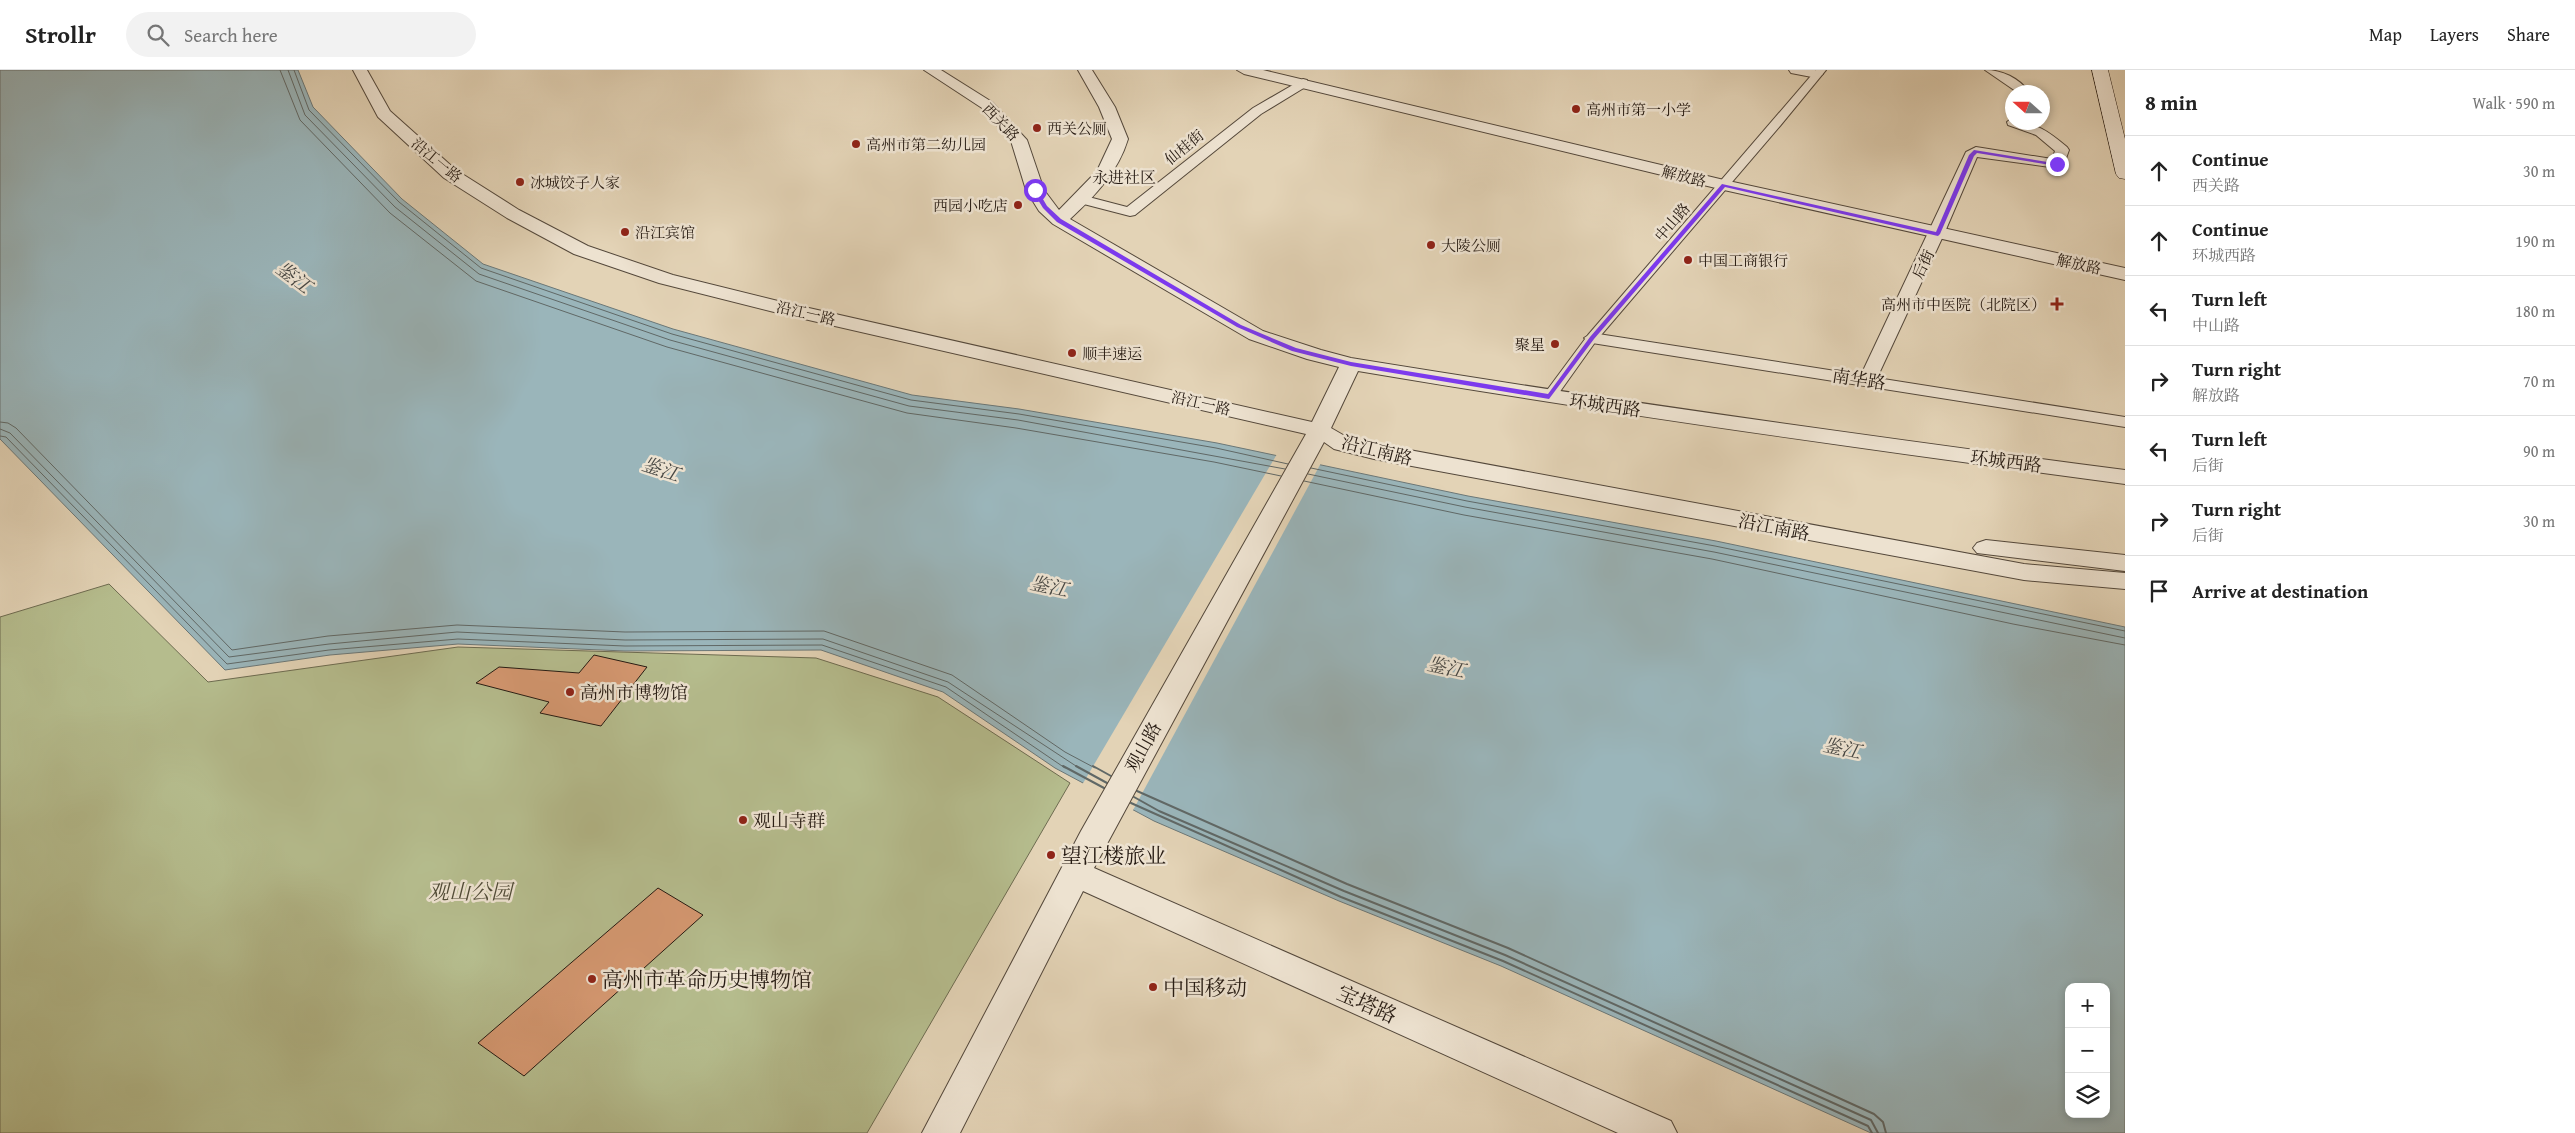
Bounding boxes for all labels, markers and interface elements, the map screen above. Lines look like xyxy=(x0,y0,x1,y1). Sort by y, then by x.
search box xyxy=(126,12,476,57)
text: Strollr xyxy=(25,17,96,52)
icon: search xyxy=(144,21,172,49)
text: Search here xyxy=(184,21,278,49)
text: Map xyxy=(2369,21,2402,48)
text: Layers xyxy=(2430,21,2479,48)
text: Share xyxy=(2507,21,2550,48)
north arrow xyxy=(2005,85,2050,130)
text: 8 min xyxy=(2145,87,2197,118)
text: Walk · 590 m xyxy=(2472,91,2555,115)
street label: 西关路 xyxy=(978,99,1024,145)
place label: 高州市第一小学 xyxy=(1586,99,1691,120)
marker: 高州市第一小学 xyxy=(1570,103,1582,115)
place label: 西关公厕 xyxy=(1047,118,1107,139)
marker: 西关公厕 xyxy=(1031,122,1043,134)
street label: 仙桂街 xyxy=(1160,125,1208,169)
street label: 沿江一路 xyxy=(407,133,467,187)
place label: 高州市第二幼儿园 xyxy=(866,134,986,155)
marker: 高州市第二幼儿园 xyxy=(850,138,862,150)
text: Continue xyxy=(2192,145,2269,173)
route end xyxy=(2046,153,2069,176)
icon: ahead xyxy=(2145,157,2173,185)
text: 30 m xyxy=(2523,159,2555,183)
street label: 解放路 xyxy=(1660,160,1708,192)
district label: 永进社区 xyxy=(1092,165,1156,189)
place label: 冰城饺子人家 xyxy=(530,172,620,193)
text: 西关路 xyxy=(2192,173,2240,197)
marker: 冰城饺子人家 xyxy=(514,176,526,188)
route start xyxy=(1024,179,1047,202)
place label: 西园小吃店 xyxy=(933,195,1008,216)
street label: 中山路 xyxy=(1649,198,1695,246)
marker: 西园小吃店 xyxy=(1012,199,1024,211)
text: Continue xyxy=(2192,215,2269,243)
place label: 沿江宾馆 xyxy=(635,222,695,243)
marker: 沿江宾馆 xyxy=(619,226,631,238)
icon: ahead xyxy=(2145,227,2173,255)
text: 190 m xyxy=(2515,229,2555,253)
place label: 大陵公厕 xyxy=(1441,235,1501,256)
marker: 大陵公厕 xyxy=(1425,239,1437,251)
text: 环城西路 xyxy=(2192,243,2256,267)
street label: 后街 xyxy=(1907,246,1939,282)
street label: 解放路 xyxy=(2055,249,2103,279)
place label: 中国工商银行 xyxy=(1698,250,1788,271)
water label: 鉴江 xyxy=(270,254,320,301)
marker: 中国工商银行 xyxy=(1682,254,1694,266)
text: Turn left xyxy=(2192,285,2267,313)
place label: 高州市中医院（北院区） xyxy=(1881,294,2046,315)
street label: 沿江一路 xyxy=(774,296,838,330)
marker: 高州市中医院（北院区） xyxy=(2050,297,2064,311)
icon: left xyxy=(2145,297,2173,325)
text: 180 m xyxy=(2515,299,2555,323)
text: 中山路 xyxy=(2192,313,2240,337)
place label: 聚星 xyxy=(1515,334,1545,355)
marker: 聚星 xyxy=(1549,338,1561,350)
place label: 顺丰速运 xyxy=(1082,343,1142,364)
marker: 顺丰速运 xyxy=(1066,347,1078,359)
text: Turn right xyxy=(2192,355,2281,383)
street label: 南华路 xyxy=(1830,361,1888,397)
icon: right xyxy=(2145,367,2173,395)
text: 70 m xyxy=(2523,369,2555,393)
text: 解放路 xyxy=(2192,383,2240,407)
street label: 沿江一路 xyxy=(1169,386,1233,420)
street label: 环城西路 xyxy=(1567,387,1643,423)
text: Turn left xyxy=(2192,425,2267,453)
street label: 沿江南路 xyxy=(1339,428,1415,472)
icon: left xyxy=(2145,437,2173,465)
text: 90 m xyxy=(2523,439,2555,463)
street label: 环城西路 xyxy=(1969,443,2043,479)
water label: 鉴江 xyxy=(639,450,686,489)
text: 后街 xyxy=(2192,453,2224,477)
text: Turn right xyxy=(2192,495,2281,523)
street label: 沿江南路 xyxy=(1736,507,1812,547)
icon: right xyxy=(2145,507,2173,535)
text: 30 m xyxy=(2523,509,2555,533)
text: 后街 xyxy=(2192,523,2224,547)
water label: 鉴江 xyxy=(1027,568,1073,604)
icon: arrive xyxy=(2145,577,2173,605)
text: Arrive at destination xyxy=(2192,577,2368,605)
water label: 鉴江 xyxy=(1424,649,1470,685)
place label: 高州市博物馆 xyxy=(580,679,688,706)
marker: 高州市博物馆 xyxy=(564,686,576,698)
street label: 观山路 xyxy=(1118,717,1168,777)
water label: 鉴江 xyxy=(1820,730,1866,766)
place label: 观山寺群 xyxy=(753,807,825,834)
marker: 观山寺群 xyxy=(737,814,749,826)
place label: 望江楼旅业 xyxy=(1061,840,1166,871)
marker: 望江楼旅业 xyxy=(1045,849,1057,861)
park label: 观山公园 xyxy=(428,876,515,907)
place label: 高州市革命历史博物馆 xyxy=(602,964,812,995)
place label: 中国移动 xyxy=(1163,972,1247,1003)
marker: 高州市革命历史博物馆 xyxy=(586,973,598,985)
street label: 宝塔路 xyxy=(1332,977,1402,1031)
marker: 中国移动 xyxy=(1147,981,1159,993)
map controls xyxy=(2065,983,2110,1118)
button: + xyxy=(2065,983,2110,1028)
button: − xyxy=(2065,1028,2110,1073)
button: layers xyxy=(2065,1073,2110,1118)

